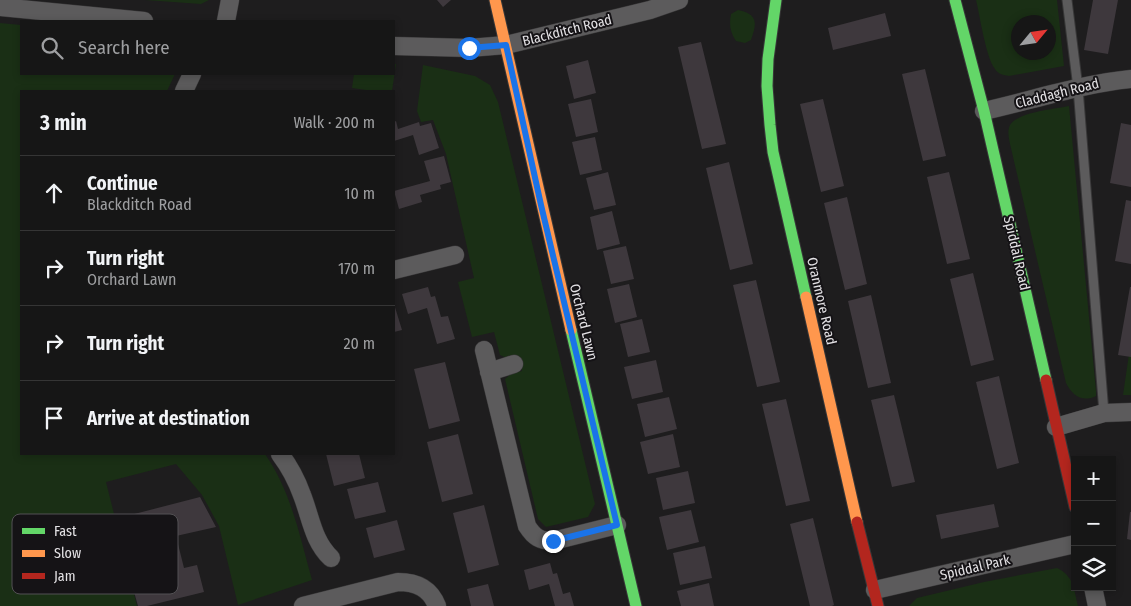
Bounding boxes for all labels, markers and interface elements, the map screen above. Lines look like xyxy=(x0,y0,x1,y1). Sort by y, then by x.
street label: Blackditch Road xyxy=(521,11,614,50)
north arrow xyxy=(1011,15,1056,60)
search box xyxy=(20,20,395,75)
icon: search xyxy=(38,34,66,62)
text: Search here xyxy=(78,36,170,59)
route start xyxy=(458,37,481,60)
street label: Claddagh Road xyxy=(1014,75,1101,112)
text: 3 min xyxy=(40,110,87,136)
text: Walk · 200 m xyxy=(293,113,375,132)
text: Continue xyxy=(87,172,158,195)
icon: ahead xyxy=(40,179,68,207)
text: 10 m xyxy=(344,184,375,203)
text: Blackditch Road xyxy=(87,195,192,214)
street label: Spiddal Road xyxy=(1000,214,1033,292)
text: Turn right xyxy=(87,247,164,270)
icon: right xyxy=(40,254,68,282)
street label: Oranmore Road xyxy=(803,256,840,347)
text: 170 m xyxy=(338,259,375,278)
text: Orchard Lawn xyxy=(87,270,176,289)
street label: Orchard Lawn xyxy=(566,282,601,362)
icon: right xyxy=(40,329,68,357)
text: Turn right xyxy=(87,332,164,355)
text: 20 m xyxy=(344,334,375,353)
icon: arrive xyxy=(40,404,68,432)
text: Arrive at destination xyxy=(87,407,250,430)
map controls xyxy=(1071,456,1116,591)
button: + xyxy=(1071,456,1116,501)
button: − xyxy=(1071,501,1116,546)
legend xyxy=(12,514,178,594)
text: Fast xyxy=(54,523,77,540)
route end xyxy=(542,530,565,553)
text: Slow xyxy=(54,545,81,562)
button: layers xyxy=(1071,546,1116,591)
street label: Spiddal Park xyxy=(938,551,1012,584)
text: Jam xyxy=(54,568,75,585)

